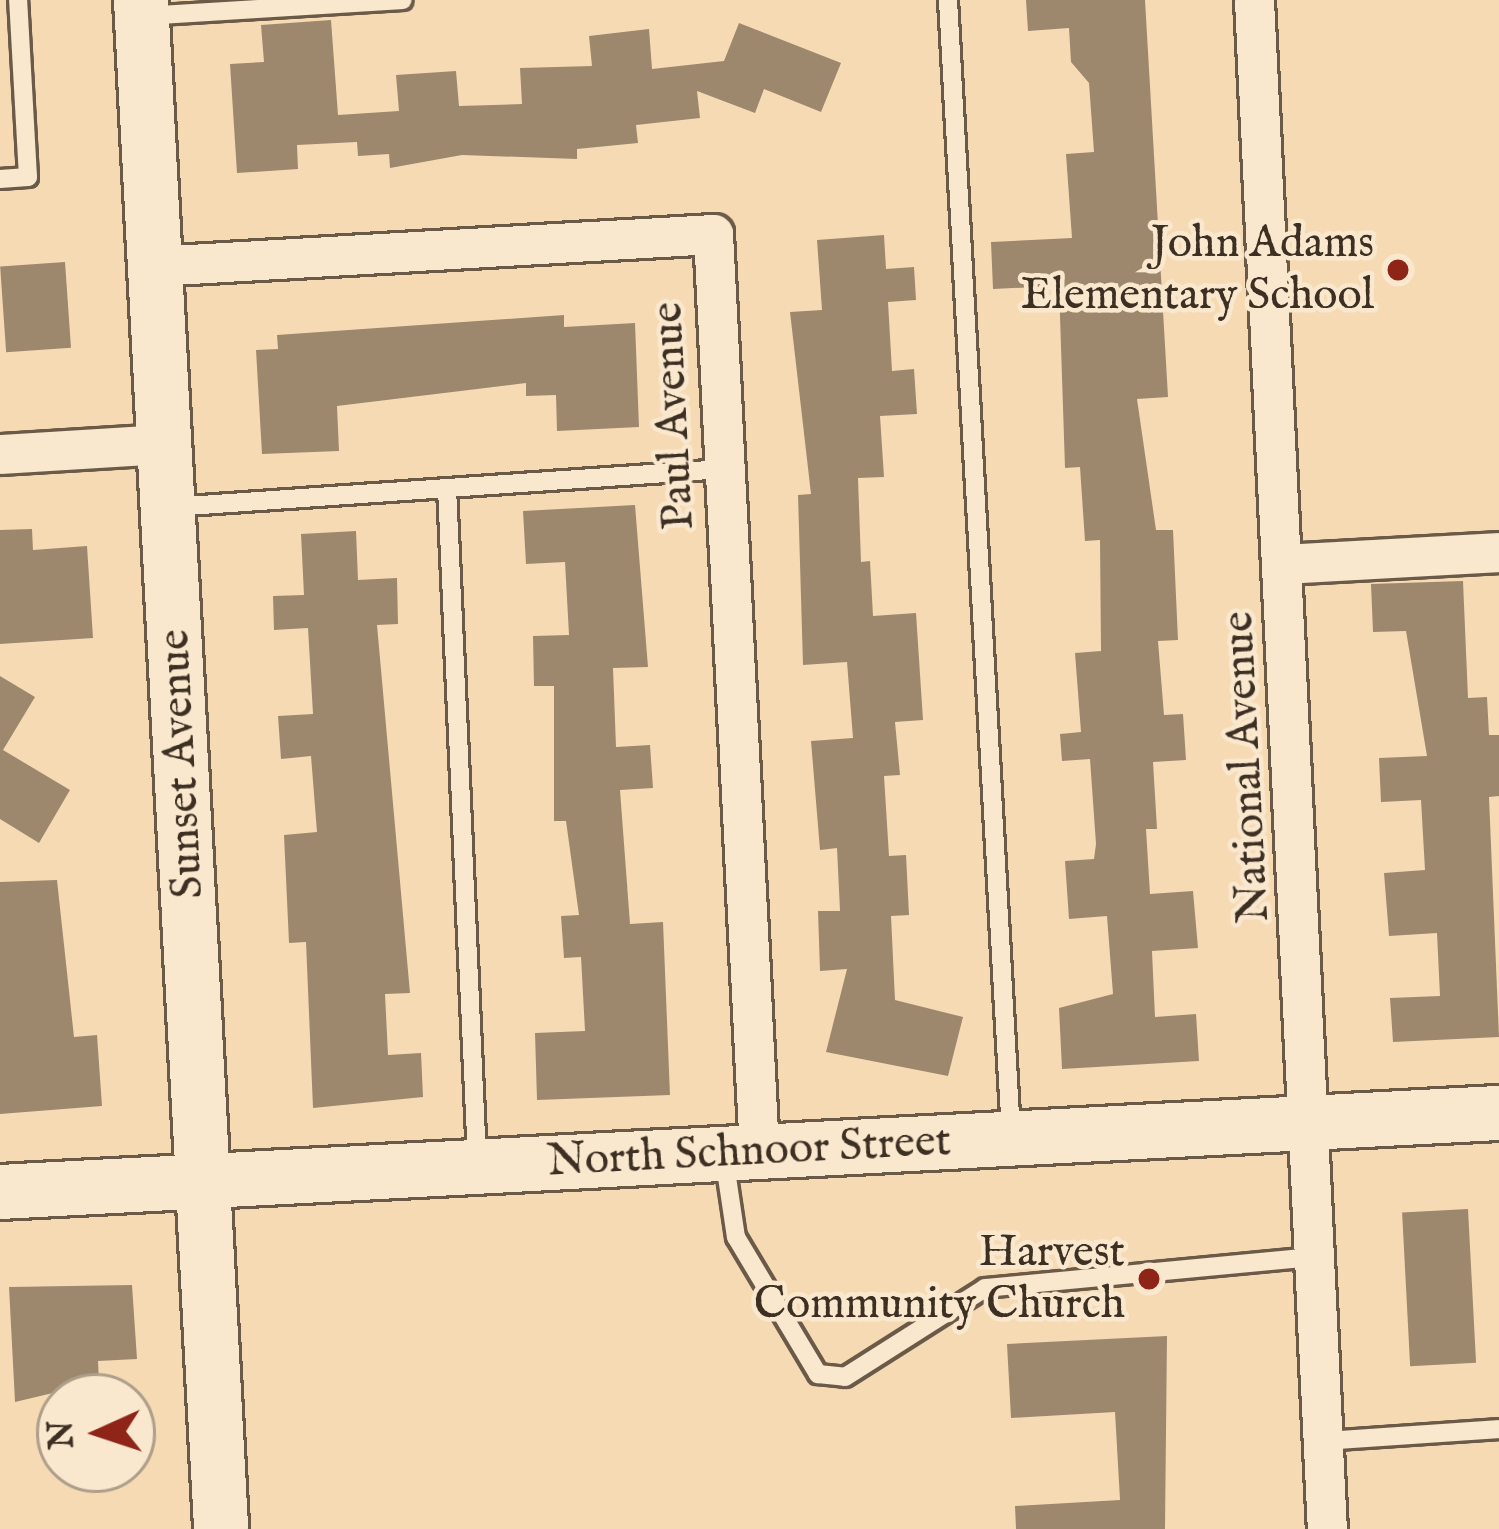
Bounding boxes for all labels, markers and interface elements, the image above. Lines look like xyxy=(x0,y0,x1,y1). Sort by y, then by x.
place label: John Adams Elementary School xyxy=(1021,217,1374,323)
marker: John Adams Elementary School xyxy=(1385,257,1411,283)
street label: Paul Avenue xyxy=(641,301,707,531)
street label: National Avenue xyxy=(1212,610,1282,924)
street label: Sunset Avenue xyxy=(148,628,216,900)
street label: North Schnoor Street xyxy=(546,1114,952,1190)
place label: Harvest Community Church xyxy=(754,1226,1125,1332)
marker: Harvest Community Church xyxy=(1136,1266,1162,1292)
north arrow xyxy=(36,1373,156,1493)
text: N xyxy=(41,1419,85,1450)

